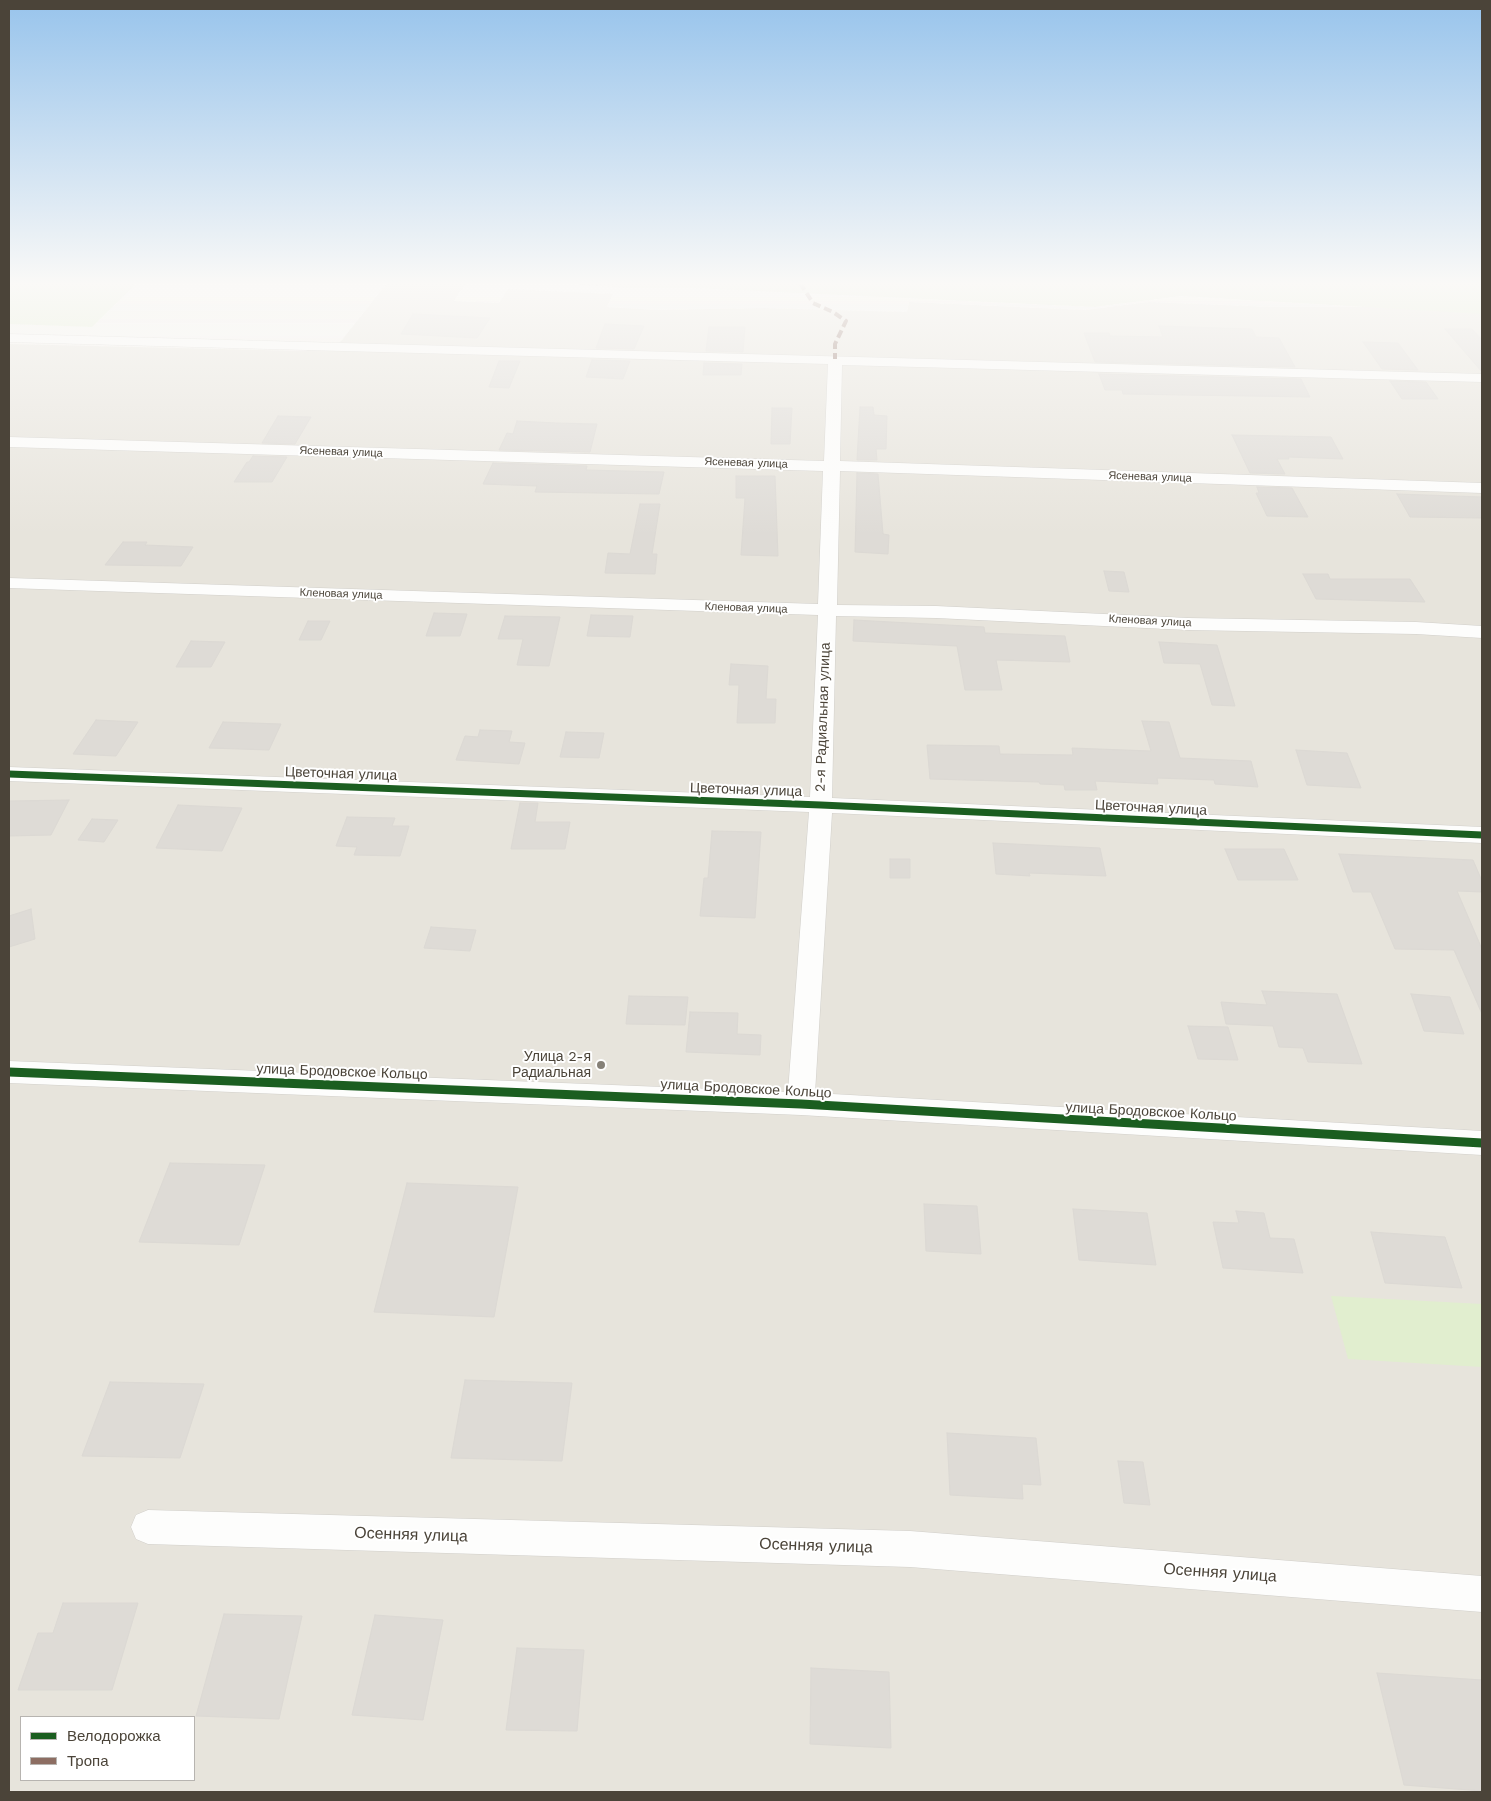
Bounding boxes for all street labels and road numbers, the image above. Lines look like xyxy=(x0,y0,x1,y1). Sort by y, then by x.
street label: Ясеневая улица xyxy=(299,444,383,460)
street label: Ясеневая улица xyxy=(704,455,788,471)
street label: Ясеневая улица xyxy=(1108,469,1192,485)
street label: Кленовая улица xyxy=(299,586,383,602)
street label: Кленовая улица xyxy=(704,600,788,616)
street label: Кленовая улица xyxy=(1108,612,1192,630)
street label: 2-я Радиальная улица xyxy=(812,642,834,792)
street label: Цветочная улица xyxy=(285,764,397,784)
street label: Цветочная улица xyxy=(690,780,802,800)
street label: Цветочная улица xyxy=(1094,797,1208,819)
street label: улица Бродовское Кольцо xyxy=(256,1061,428,1083)
street label: улица Бродовское Кольцо xyxy=(660,1076,832,1102)
street label: улица Бродовское Кольцо xyxy=(1065,1099,1237,1125)
street label: Осенняя улица xyxy=(354,1523,468,1547)
street label: Осенняя улица xyxy=(759,1534,873,1558)
street label: Осенняя улица xyxy=(1163,1559,1277,1587)

